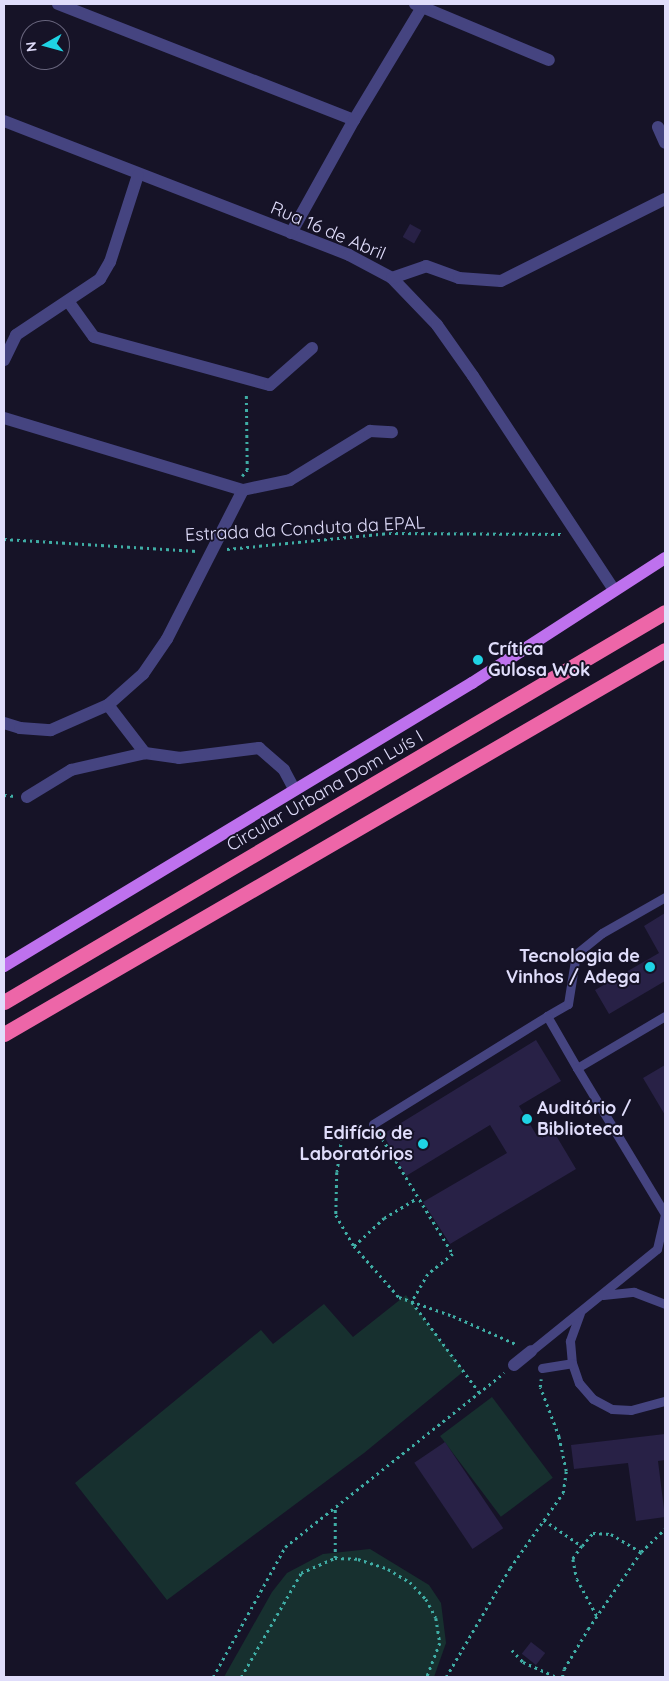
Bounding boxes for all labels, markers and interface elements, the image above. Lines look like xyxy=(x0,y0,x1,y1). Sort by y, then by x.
north arrow xyxy=(20,20,70,70)
text: N xyxy=(22,41,41,53)
street label: Rua 16 de Abril xyxy=(267,197,389,265)
street label: Estrada da Conduta da EPAL xyxy=(184,512,426,546)
place label: Crítica Gulosa Wok xyxy=(488,639,590,682)
marker: Crítica Gulosa Wok xyxy=(472,654,484,666)
street label: Circular Urbana Dom Luís I xyxy=(223,726,427,856)
place label: Tecnologia de Vinhos / Adega xyxy=(506,946,640,989)
marker: Tecnologia de Vinhos / Adega xyxy=(644,961,656,973)
place label: Auditório / Biblioteca xyxy=(537,1098,632,1140)
marker: Auditório / Biblioteca xyxy=(521,1113,533,1125)
place label: Edifício de Laboratórios xyxy=(300,1123,413,1166)
marker: Edifício de Laboratórios xyxy=(417,1138,429,1150)

